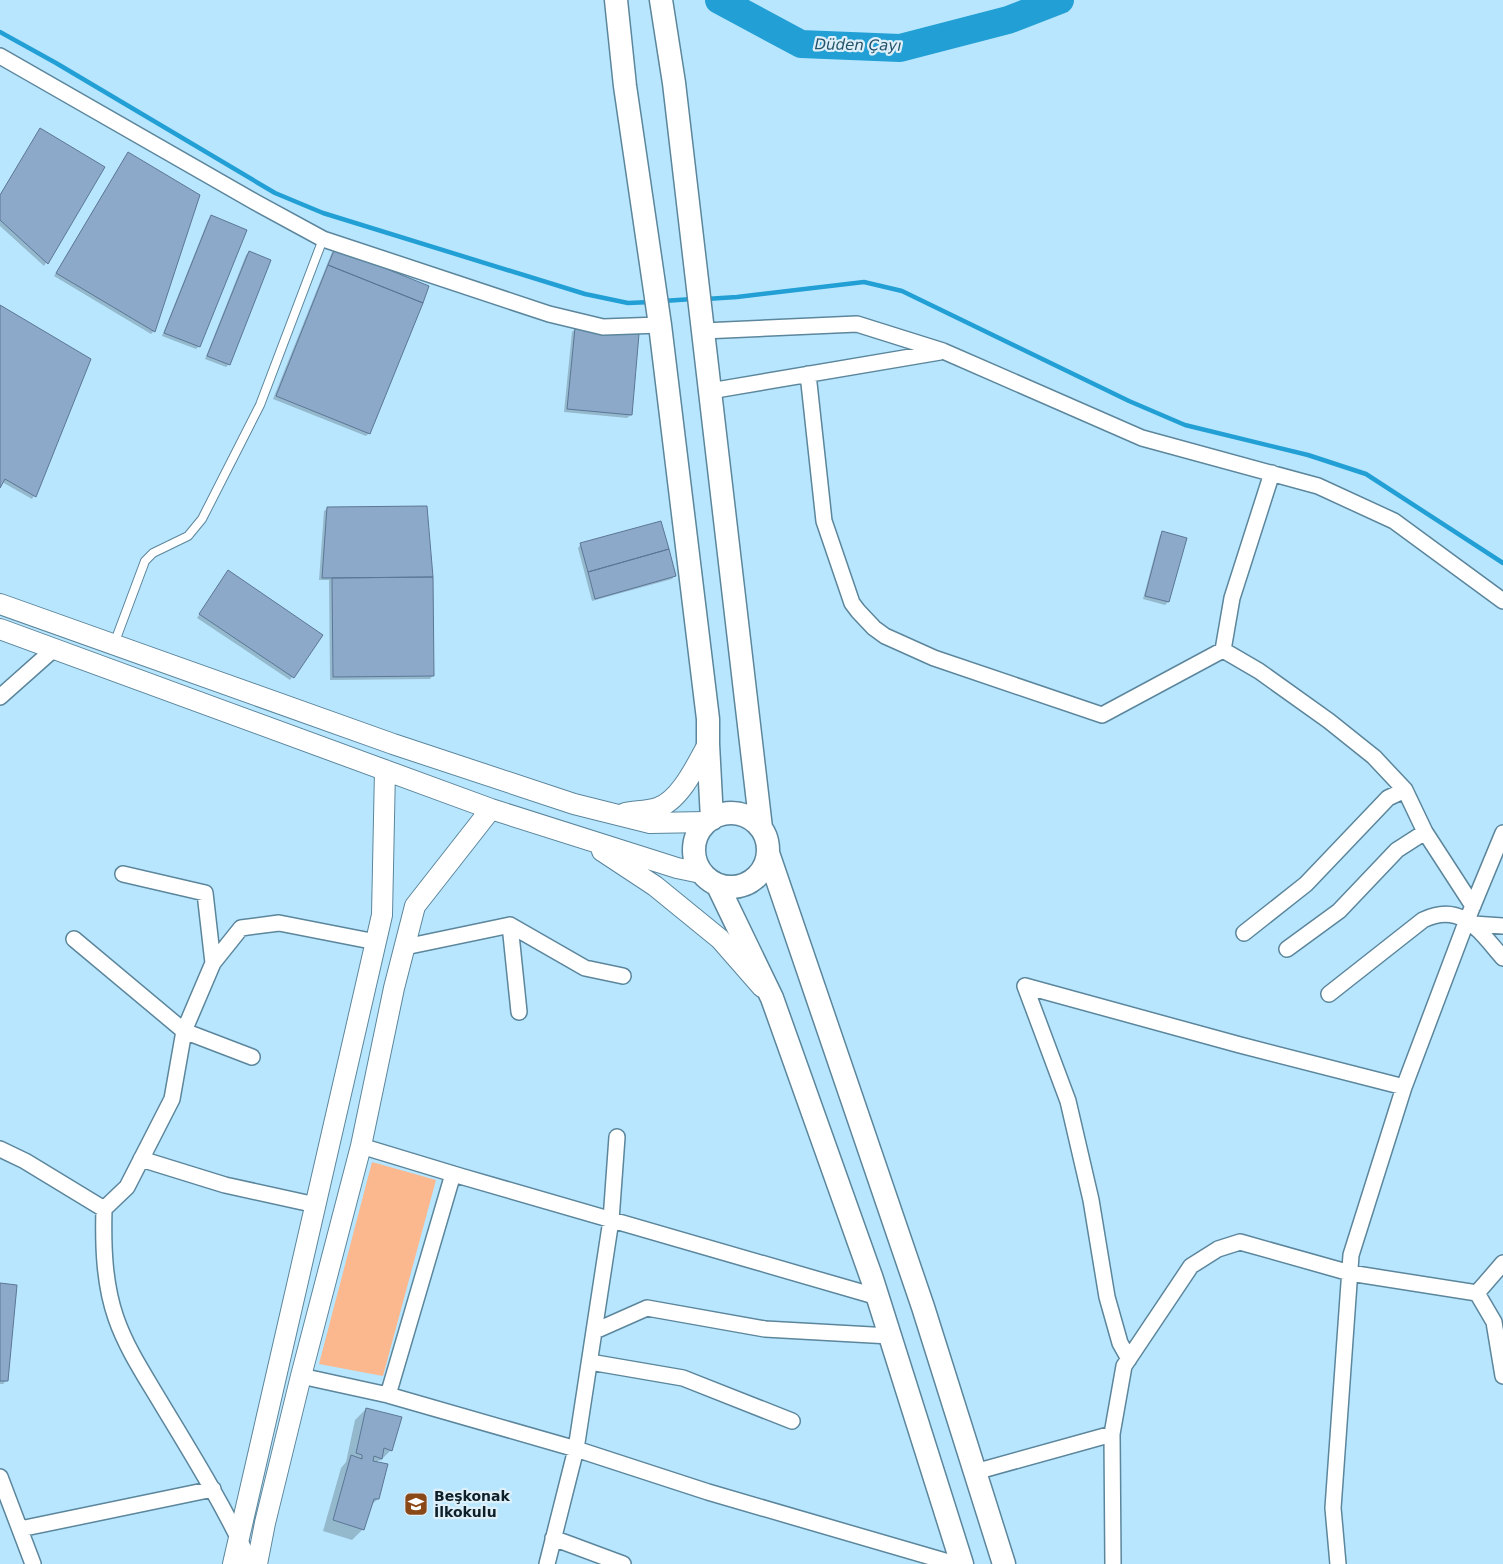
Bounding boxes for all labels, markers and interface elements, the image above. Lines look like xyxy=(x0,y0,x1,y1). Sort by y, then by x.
water label: Düden Çayı xyxy=(814,35,902,55)
place label: Beşkonak İlkokulu xyxy=(434,1488,510,1520)
school or university icon: Beşkonak İlkokulu xyxy=(403,1491,429,1517)

